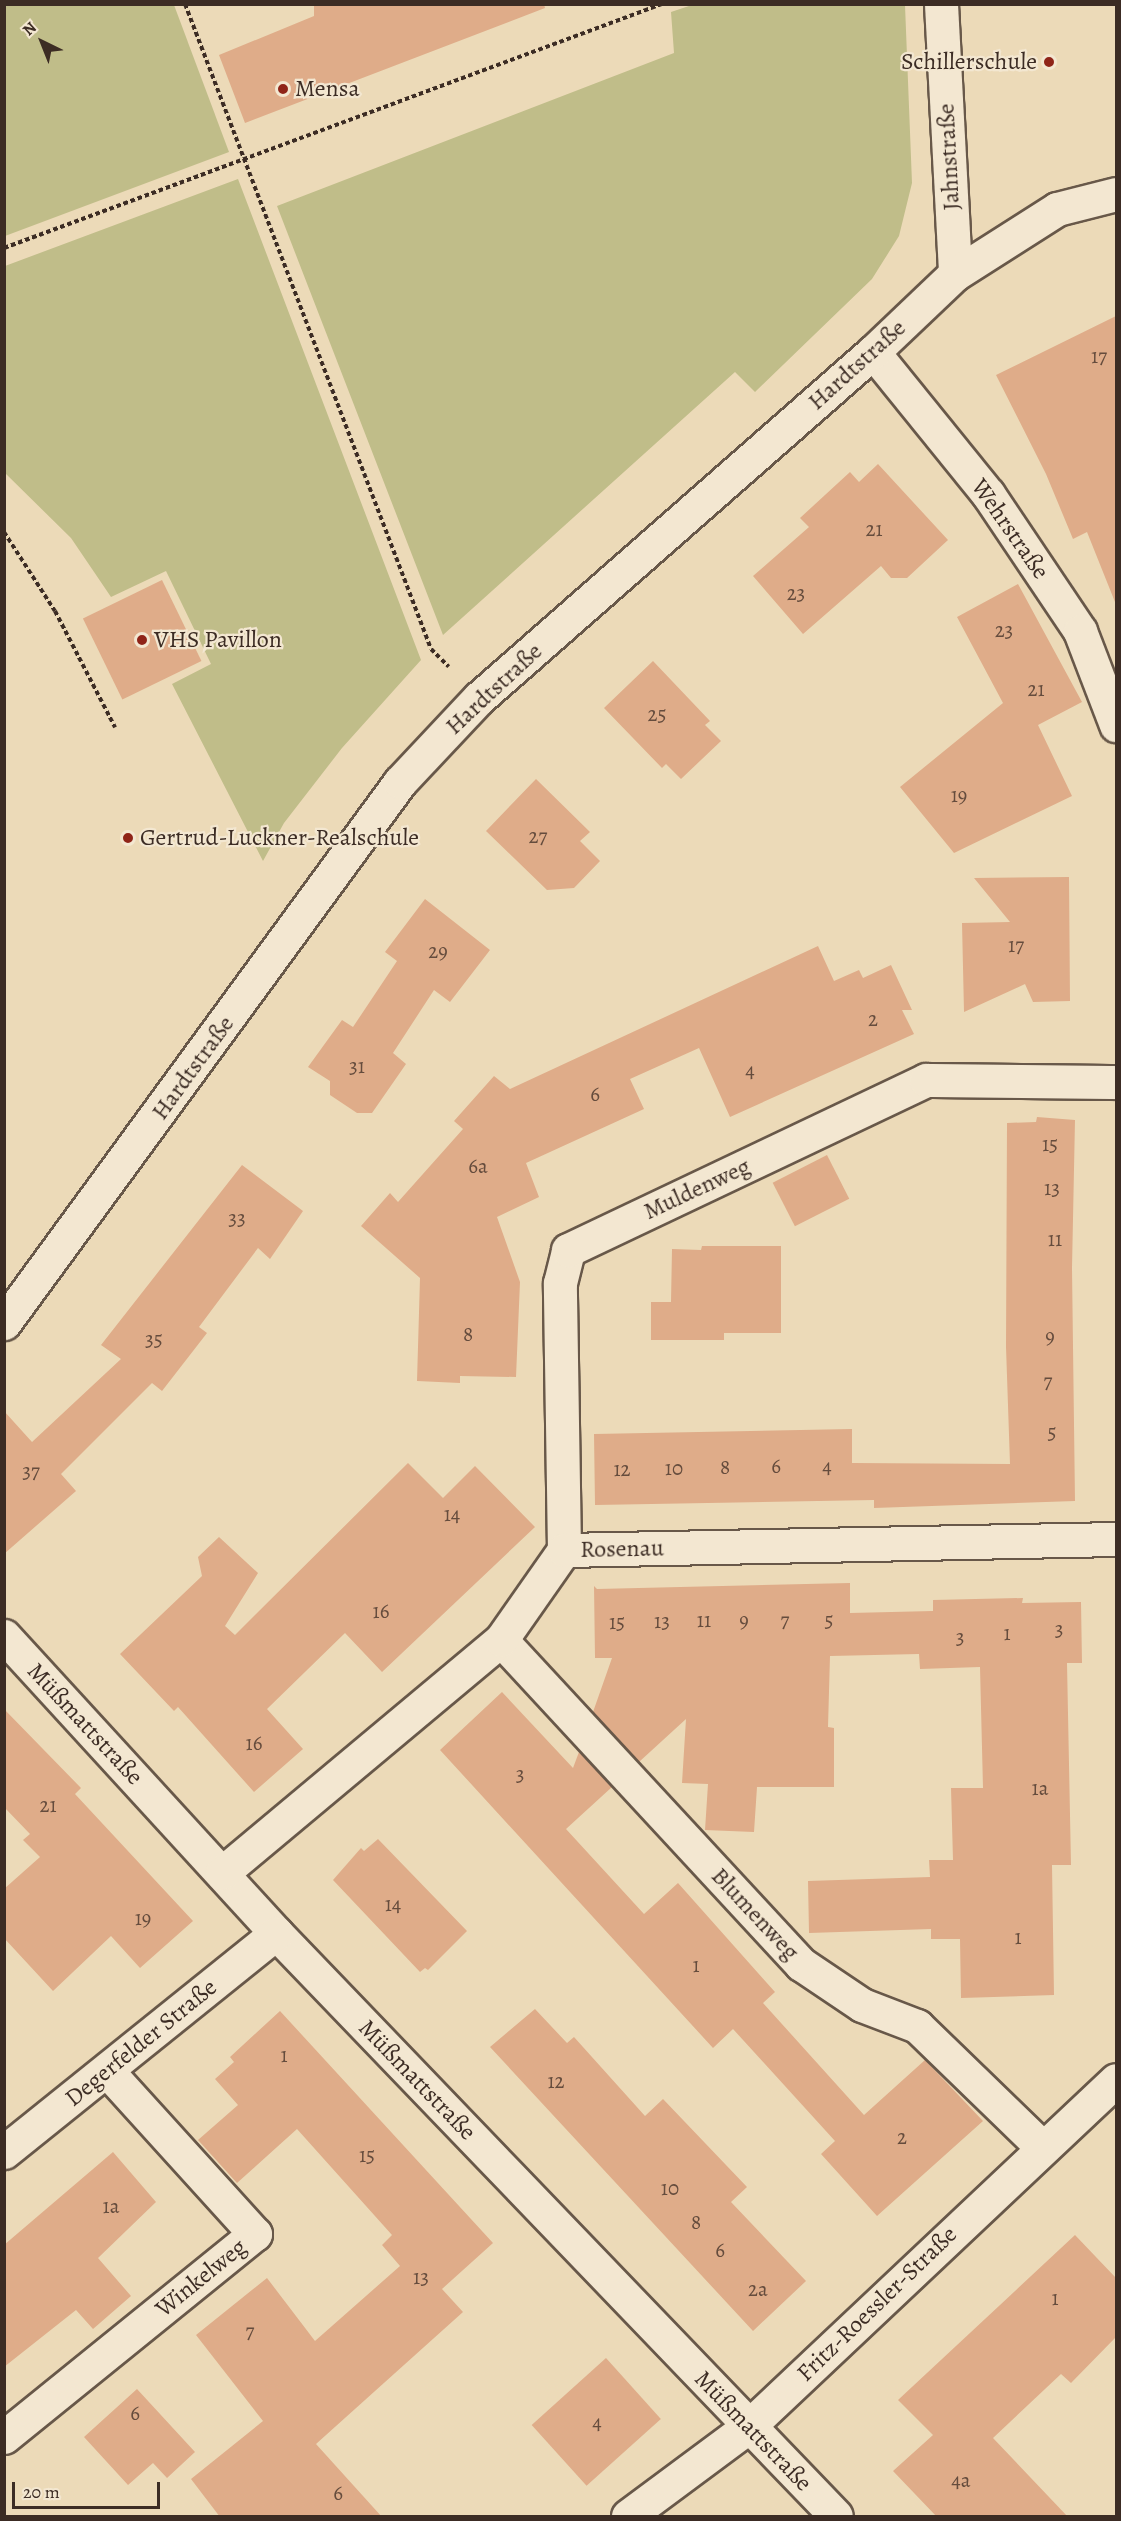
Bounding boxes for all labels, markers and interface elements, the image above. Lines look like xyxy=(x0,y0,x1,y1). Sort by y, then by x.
north arrow xyxy=(12,12,72,72)
text: N xyxy=(18,17,41,41)
place label: Schillerschule xyxy=(901,48,1037,76)
marker: Schillerschule xyxy=(1042,55,1056,69)
place label: Mensa xyxy=(295,75,360,103)
marker: Mensa xyxy=(276,82,290,96)
street label: Jahnstraße xyxy=(932,103,966,211)
street label: Hardtstraße xyxy=(802,314,912,416)
house number: 17 xyxy=(1091,343,1107,369)
street label: Wehrstraße xyxy=(965,473,1055,585)
house number: 21 xyxy=(865,516,883,542)
house number: 23 xyxy=(787,580,805,606)
house number: 23 xyxy=(995,617,1013,643)
place label: VHS Pavillon xyxy=(154,626,282,654)
marker: VHS Pavillon xyxy=(135,633,149,647)
street label: Hardtstraße xyxy=(440,637,548,741)
house number: 21 xyxy=(1027,676,1045,702)
house number: 25 xyxy=(647,701,667,727)
house number: 19 xyxy=(951,782,967,808)
house number: 27 xyxy=(529,823,547,849)
place label: Gertrud-Luckner-Realschule xyxy=(140,824,419,852)
marker: Gertrud-Luckner-Realschule xyxy=(121,831,135,845)
house number: 17 xyxy=(1008,932,1024,958)
house number: 29 xyxy=(428,938,448,964)
house number: 2 xyxy=(868,1006,878,1032)
street label: Hardtstraße xyxy=(146,1011,240,1125)
house number: 31 xyxy=(349,1053,365,1079)
house number: 4 xyxy=(745,1057,755,1083)
house number: 6 xyxy=(590,1081,600,1107)
house number: 15 xyxy=(1042,1131,1058,1157)
street label: Muldenweg xyxy=(639,1152,755,1226)
house number: 6a xyxy=(468,1153,488,1179)
house number: 13 xyxy=(1044,1175,1060,1201)
house number: 33 xyxy=(228,1205,246,1231)
house number: 11 xyxy=(1048,1226,1062,1252)
house number: 8 xyxy=(463,1321,473,1347)
house number: 9 xyxy=(1045,1323,1055,1349)
house number: 35 xyxy=(145,1326,163,1352)
house number: 7 xyxy=(1044,1368,1052,1394)
house number: 5 xyxy=(1047,1419,1057,1445)
house number: 6 xyxy=(771,1453,781,1479)
house number: 4 xyxy=(822,1453,832,1479)
house number: 8 xyxy=(720,1454,730,1480)
house number: 10 xyxy=(665,1455,683,1481)
house number: 12 xyxy=(613,1456,631,1482)
house number: 37 xyxy=(22,1458,40,1484)
house number: 14 xyxy=(444,1501,460,1527)
street label: Rosenau xyxy=(580,1534,664,1564)
house number: 16 xyxy=(373,1598,389,1624)
house number: 11 xyxy=(697,1607,711,1633)
house number: 9 xyxy=(739,1607,749,1633)
house number: 7 xyxy=(781,1607,789,1633)
house number: 5 xyxy=(824,1607,834,1633)
house number: 13 xyxy=(654,1608,670,1634)
house number: 15 xyxy=(609,1609,625,1635)
house number: 3 xyxy=(1055,1616,1063,1642)
house number: 1 xyxy=(1003,1620,1011,1646)
house number: 3 xyxy=(956,1624,964,1650)
street label: Müßmattstraße xyxy=(21,1657,149,1791)
house number: 16 xyxy=(246,1730,262,1756)
house number: 3 xyxy=(516,1761,524,1787)
house number: 1a xyxy=(1032,1775,1048,1801)
house number: 21 xyxy=(39,1792,57,1818)
street label: Blumenweg xyxy=(705,1862,805,1966)
house number: 14 xyxy=(385,1891,401,1917)
house number: 19 xyxy=(135,1905,151,1931)
house number: 1 xyxy=(1014,1924,1022,1950)
house number: 1 xyxy=(692,1952,700,1978)
street label: Degerfelder Straße xyxy=(59,1973,223,2113)
street label: Müßmattstraße xyxy=(352,2014,482,2146)
house number: 1 xyxy=(280,2042,288,2068)
house number: 12 xyxy=(547,2068,565,2094)
house number: 2 xyxy=(897,2124,907,2150)
house number: 15 xyxy=(359,2142,375,2168)
house number: 10 xyxy=(661,2175,679,2201)
house number: 1a xyxy=(103,2193,119,2219)
house number: 8 xyxy=(691,2209,701,2235)
street label: Fritz-Roessler-Straße xyxy=(791,2220,963,2388)
street label: Winkelweg xyxy=(150,2233,252,2323)
house number: 6 xyxy=(715,2237,725,2263)
house number: 13 xyxy=(413,2264,429,2290)
house number: 2a xyxy=(748,2276,768,2302)
house number: 1 xyxy=(1051,2285,1059,2311)
house number: 7 xyxy=(246,2318,254,2344)
street label: Müßmattstraße xyxy=(688,2365,818,2497)
house number: 6 xyxy=(130,2400,140,2426)
house number: 4 xyxy=(592,2409,602,2435)
house number: 4a xyxy=(951,2467,971,2493)
scale bar xyxy=(15,2470,164,2508)
text: 20 m xyxy=(23,2480,60,2504)
house number: 6 xyxy=(333,2480,343,2506)

